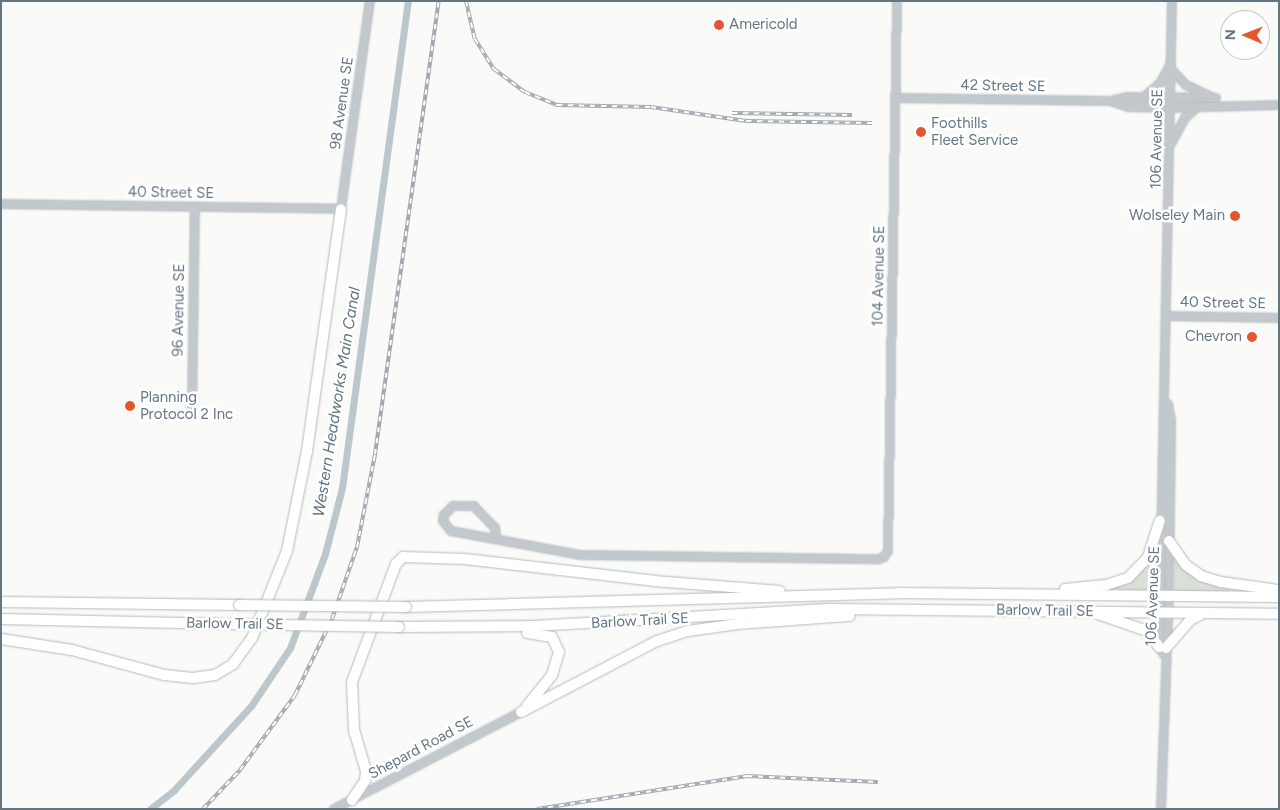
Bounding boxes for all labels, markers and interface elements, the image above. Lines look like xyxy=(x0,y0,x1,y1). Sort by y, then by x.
north arrow xyxy=(1220,10,1270,60)
place label: Americold xyxy=(729,16,798,34)
marker: Americold xyxy=(713,19,725,31)
text: N xyxy=(1222,29,1239,40)
street label: 98 Avenue SE xyxy=(327,55,357,151)
street label: 42 Street SE xyxy=(960,76,1046,96)
street label: 106 Avenue SE xyxy=(1147,89,1167,189)
place label: Foothills Fleet Service xyxy=(931,114,1018,149)
marker: Foothills Fleet Service xyxy=(915,126,927,138)
street label: 40 Street SE xyxy=(128,183,214,203)
place label: Wolseley Main xyxy=(1129,207,1225,225)
marker: Wolseley Main xyxy=(1229,210,1241,222)
street label: 104 Avenue SE xyxy=(869,225,889,327)
street label: 96 Avenue SE xyxy=(169,263,189,357)
water label: Western Headworks Main Canal xyxy=(309,286,365,518)
street label: 40 Street SE xyxy=(1180,293,1266,313)
place label: Chevron xyxy=(1185,328,1242,346)
marker: Chevron xyxy=(1246,331,1258,343)
place label: Planning Protocol 2 Inc xyxy=(140,388,233,423)
marker: Planning Protocol 2 Inc xyxy=(124,400,136,412)
street label: 106 Avenue SE xyxy=(1142,545,1164,647)
street label: Barlow Trail SE xyxy=(996,601,1094,621)
street label: Barlow Trail SE xyxy=(591,609,689,633)
street label: Barlow Trail SE xyxy=(186,614,284,634)
street label: Shepard Road SE xyxy=(365,713,477,783)

